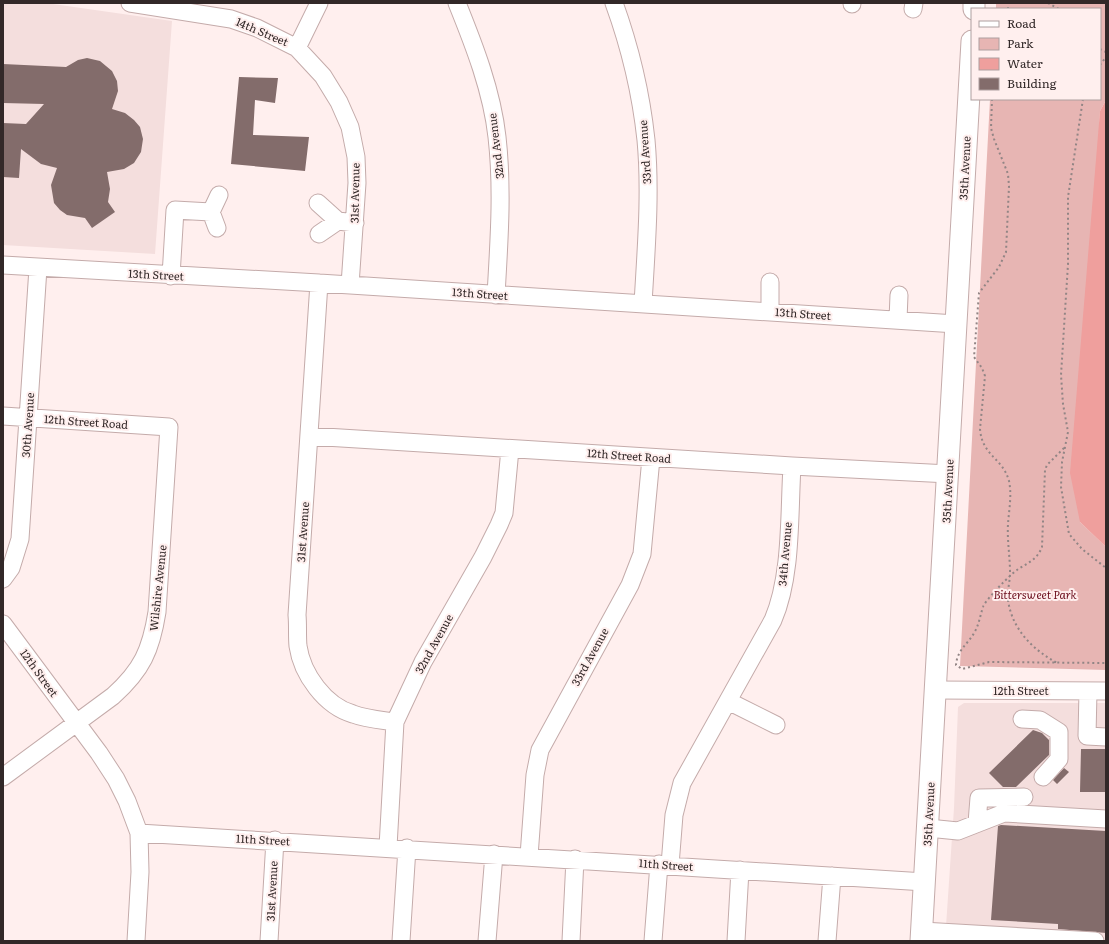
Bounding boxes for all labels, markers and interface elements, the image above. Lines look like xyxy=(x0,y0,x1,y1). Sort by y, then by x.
legend xyxy=(971,8,1101,100)
street label: 14th Street xyxy=(234,13,292,50)
text: Road xyxy=(1007,14,1037,32)
text: Park xyxy=(1007,34,1034,52)
text: Water xyxy=(1007,54,1043,72)
text: Building xyxy=(1007,74,1057,92)
street label: 32nd Avenue xyxy=(483,112,507,180)
street label: 33rd Avenue xyxy=(634,119,654,185)
street label: 35th Avenue xyxy=(954,135,974,200)
street label: 31st Avenue xyxy=(345,162,363,223)
street label: 13th Street xyxy=(128,265,185,283)
street label: 13th Street xyxy=(452,283,509,303)
street label: 13th Street xyxy=(775,303,832,323)
street label: 30th Avenue xyxy=(17,392,37,458)
street label: 12th Street Road xyxy=(43,410,129,432)
street label: 12th Street Road xyxy=(586,444,672,466)
street label: 35th Avenue xyxy=(937,458,957,523)
street label: 31st Avenue xyxy=(292,501,312,563)
street label: 34th Avenue xyxy=(773,521,795,587)
street label: Wilshire Avenue xyxy=(145,544,170,632)
park label: Bittersweet Park xyxy=(993,586,1077,602)
street label: 32nd Avenue xyxy=(410,611,456,676)
street label: 33rd Avenue xyxy=(567,624,612,688)
street label: 12th Street xyxy=(17,645,63,700)
street label: 12th Street xyxy=(993,682,1049,698)
street label: 35th Avenue xyxy=(918,781,938,846)
street label: 11th Street xyxy=(235,830,291,848)
street label: 11th Street xyxy=(638,854,694,874)
street label: 31st Avenue xyxy=(261,860,281,922)

